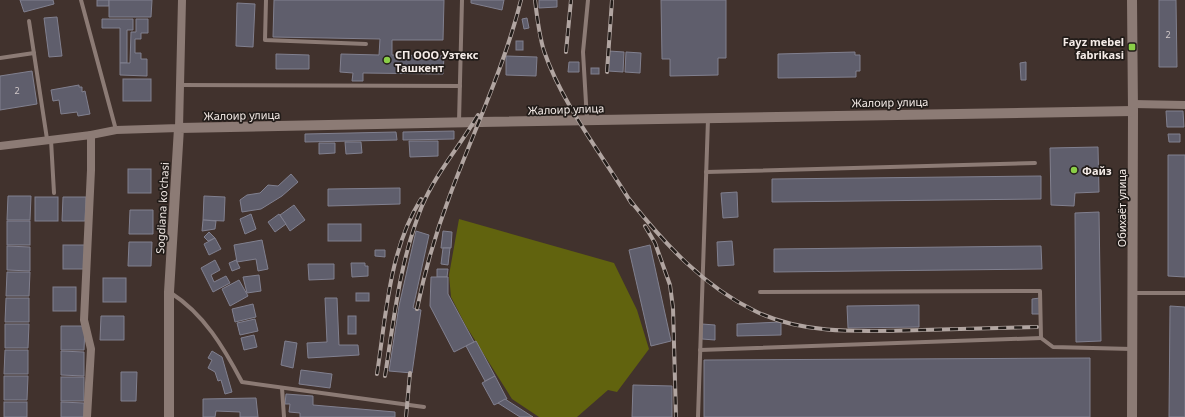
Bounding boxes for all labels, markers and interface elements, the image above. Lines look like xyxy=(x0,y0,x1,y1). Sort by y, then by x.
house number: 2 xyxy=(1165,28,1171,41)
place label: Fayz mebel fabrikasi xyxy=(1063,34,1124,62)
marker: Fayz mebel fabrikasi xyxy=(1127,42,1137,52)
place label: СП ООО Узтекс Ташкент xyxy=(395,47,479,75)
marker: СП ООО Узтекс Ташкент xyxy=(382,55,392,65)
house number: 2 xyxy=(14,84,20,97)
street label: Жалоир улица xyxy=(852,94,928,110)
street label: Жалоир улица xyxy=(528,100,604,118)
street label: Жалоир улица xyxy=(204,107,280,123)
street label: Sogdiana ko'chasi xyxy=(152,162,172,254)
place label: Файз xyxy=(1082,163,1112,178)
marker: Файз xyxy=(1069,165,1079,175)
street label: Обихаёт улица xyxy=(1114,169,1129,247)

